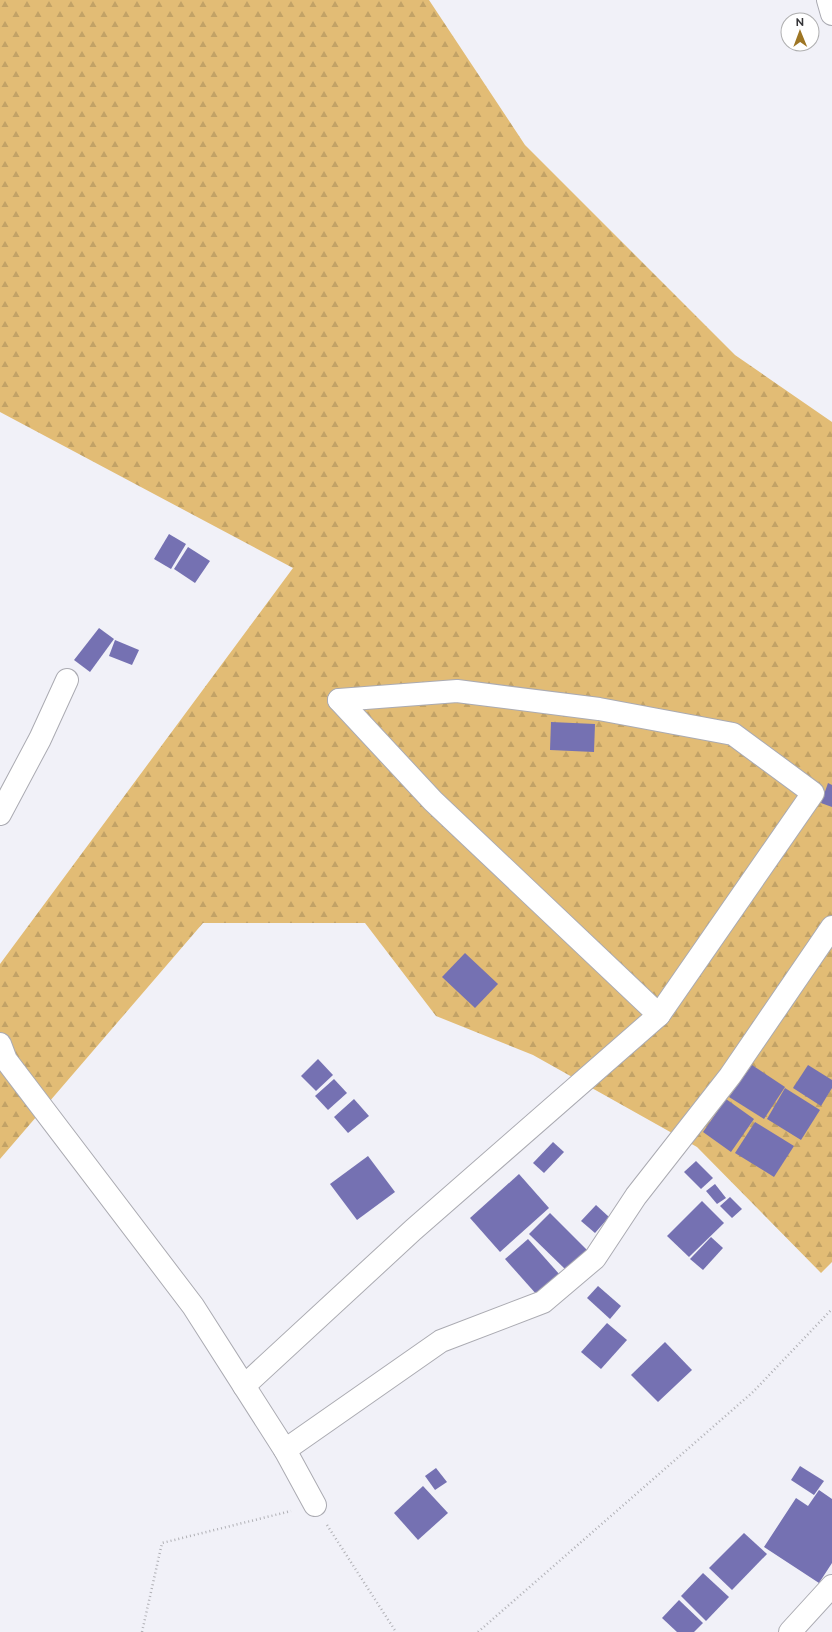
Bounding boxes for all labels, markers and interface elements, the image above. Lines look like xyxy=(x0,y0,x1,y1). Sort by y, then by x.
north arrow xyxy=(780,12,820,52)
text: N xyxy=(796,16,804,29)

